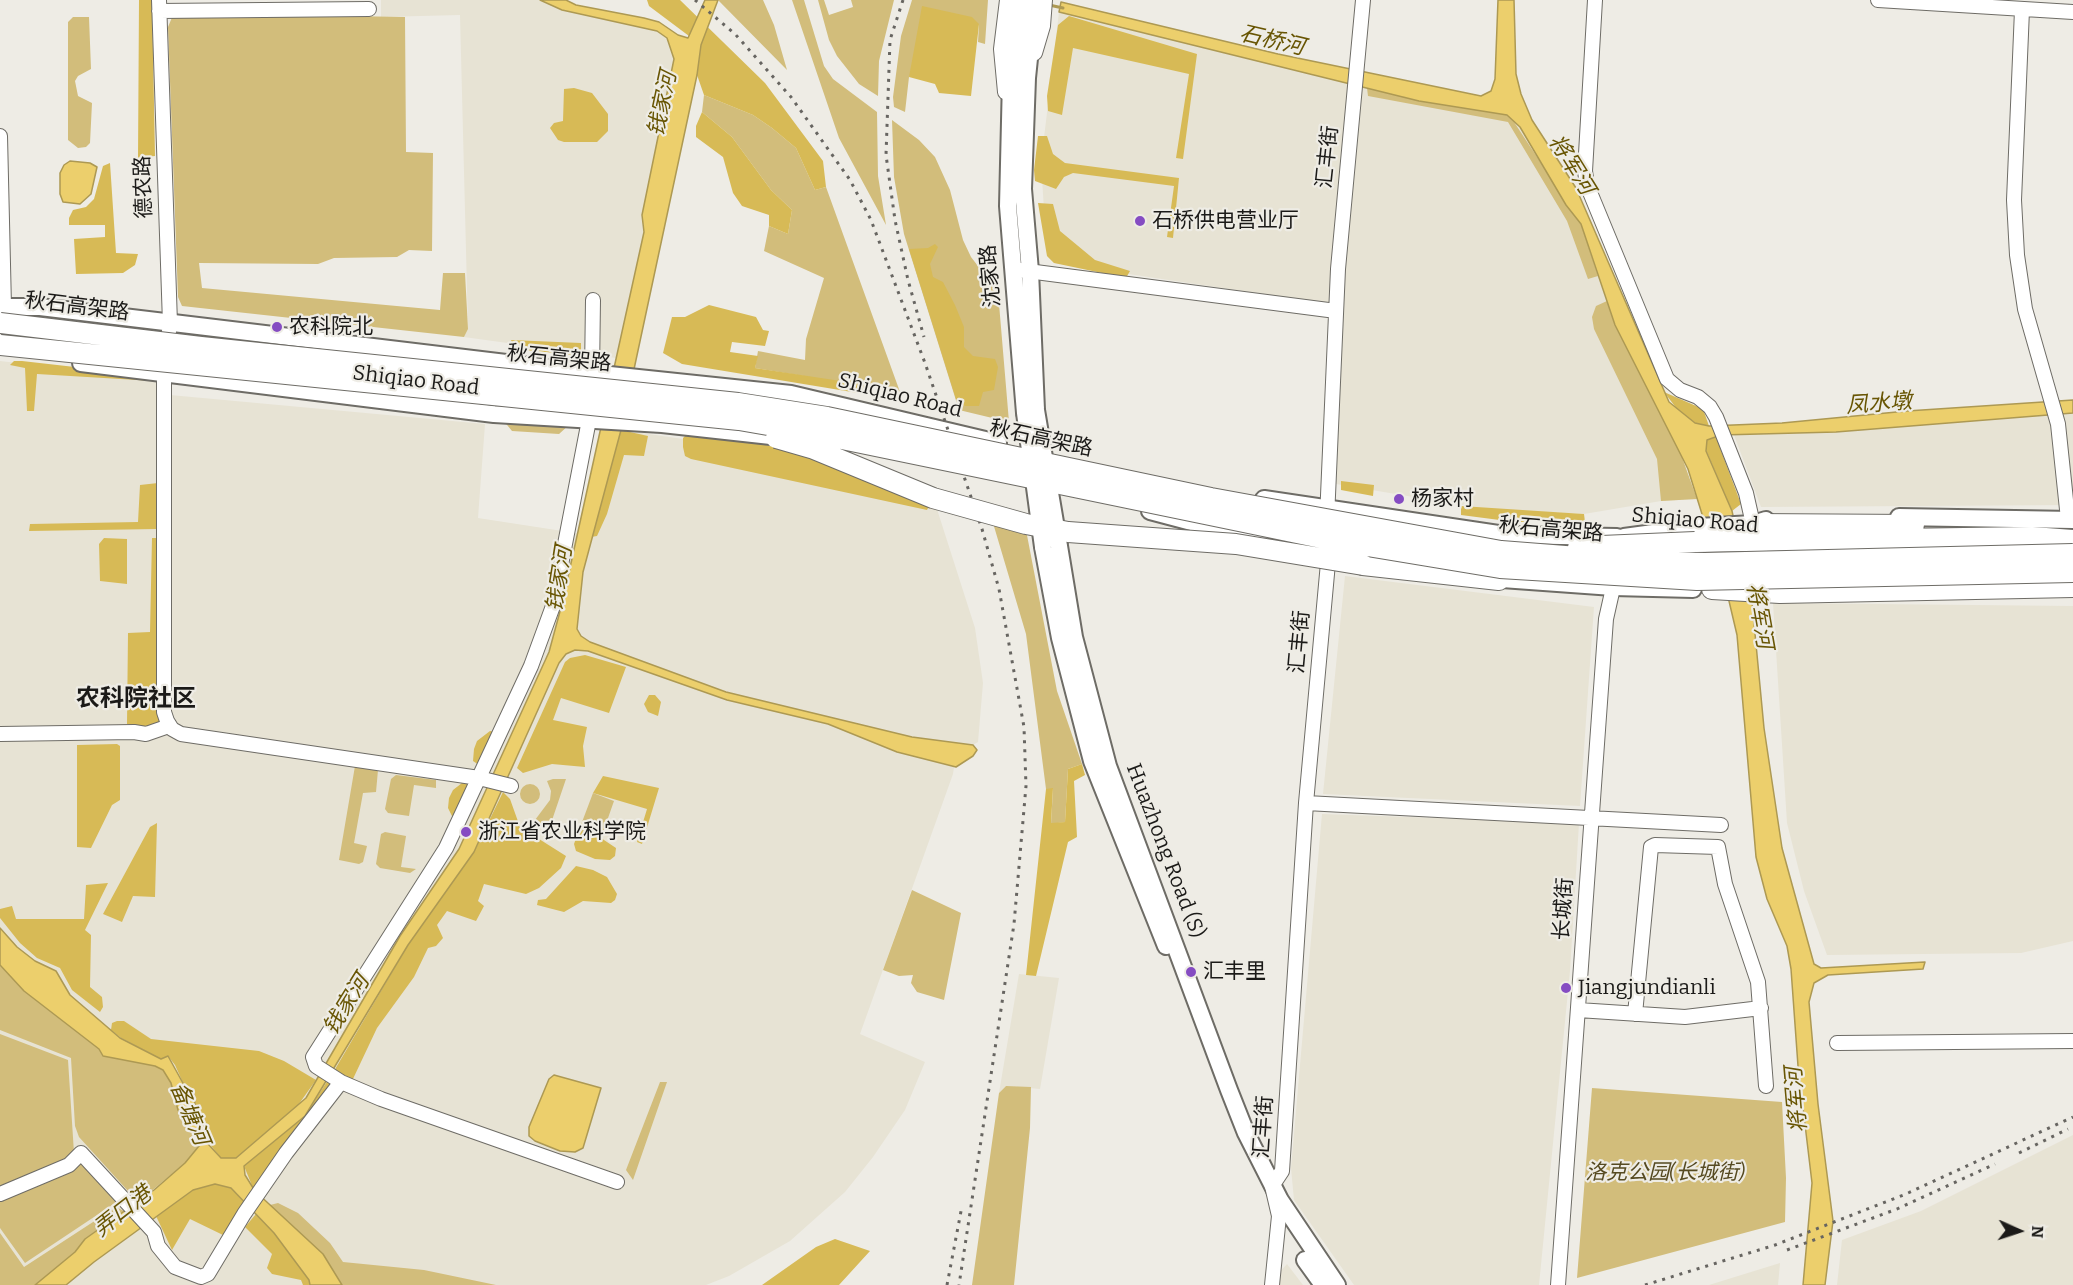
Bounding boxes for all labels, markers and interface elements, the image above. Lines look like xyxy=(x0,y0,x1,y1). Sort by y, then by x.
water label: 石桥河 xyxy=(1237,21,1307,61)
water label: 钱家河 xyxy=(643,69,683,139)
street label: 汇丰街 xyxy=(1312,124,1344,190)
water label: 将军河 xyxy=(1542,130,1600,200)
street label: 德农路 xyxy=(130,155,158,219)
place label: 石桥供电营业厅 xyxy=(1152,208,1299,234)
marker: 石桥供电营业厅 xyxy=(1133,214,1147,228)
street label: 沈家路 xyxy=(976,244,1006,308)
street label: 秋石高架路 xyxy=(23,288,131,326)
place label: 农科院北 xyxy=(289,314,373,340)
marker: 农科院北 xyxy=(270,320,284,334)
street label: 秋石高架路 xyxy=(505,341,613,377)
street label: Shiqiao Road xyxy=(351,361,481,401)
street label: Shiqiao Road xyxy=(835,368,965,424)
water label: 凤水墩 xyxy=(1845,389,1913,419)
street label: 秋石高架路 xyxy=(987,416,1095,462)
place label: 杨家村 xyxy=(1411,486,1474,512)
marker: 杨家村 xyxy=(1392,492,1406,506)
street label: Shiqiao Road xyxy=(1630,503,1760,539)
street label: 秋石高架路 xyxy=(1498,513,1604,547)
water label: 钱家河 xyxy=(542,544,578,614)
water label: 将军河 xyxy=(1740,581,1778,651)
street label: 汇丰街 xyxy=(1285,610,1315,674)
district label: 农科院社区 xyxy=(76,685,196,713)
street label: Huazhong Road (S) xyxy=(1120,760,1210,942)
place label: 浙江省农业科学院 xyxy=(478,819,646,845)
marker: 浙江省农业科学院 xyxy=(459,825,473,839)
street label: 长城街 xyxy=(1549,877,1579,941)
place label: 汇丰里 xyxy=(1203,959,1266,985)
marker: 汇丰里 xyxy=(1184,965,1198,979)
water label: 钱家河 xyxy=(318,970,376,1040)
place label: Jiangjundianli xyxy=(1578,975,1716,1001)
marker: Jiangjundianli xyxy=(1559,981,1573,995)
water label: 将军河 xyxy=(1781,1066,1813,1134)
water label: 备塘河 xyxy=(164,1078,214,1150)
street label: 汇丰街 xyxy=(1249,1095,1279,1159)
park label: 洛克公园(长城街) xyxy=(1585,1160,1745,1186)
water label: 弄口港 xyxy=(89,1181,157,1243)
north arrow xyxy=(1989,1201,2049,1261)
text: N xyxy=(2028,1225,2047,1239)

